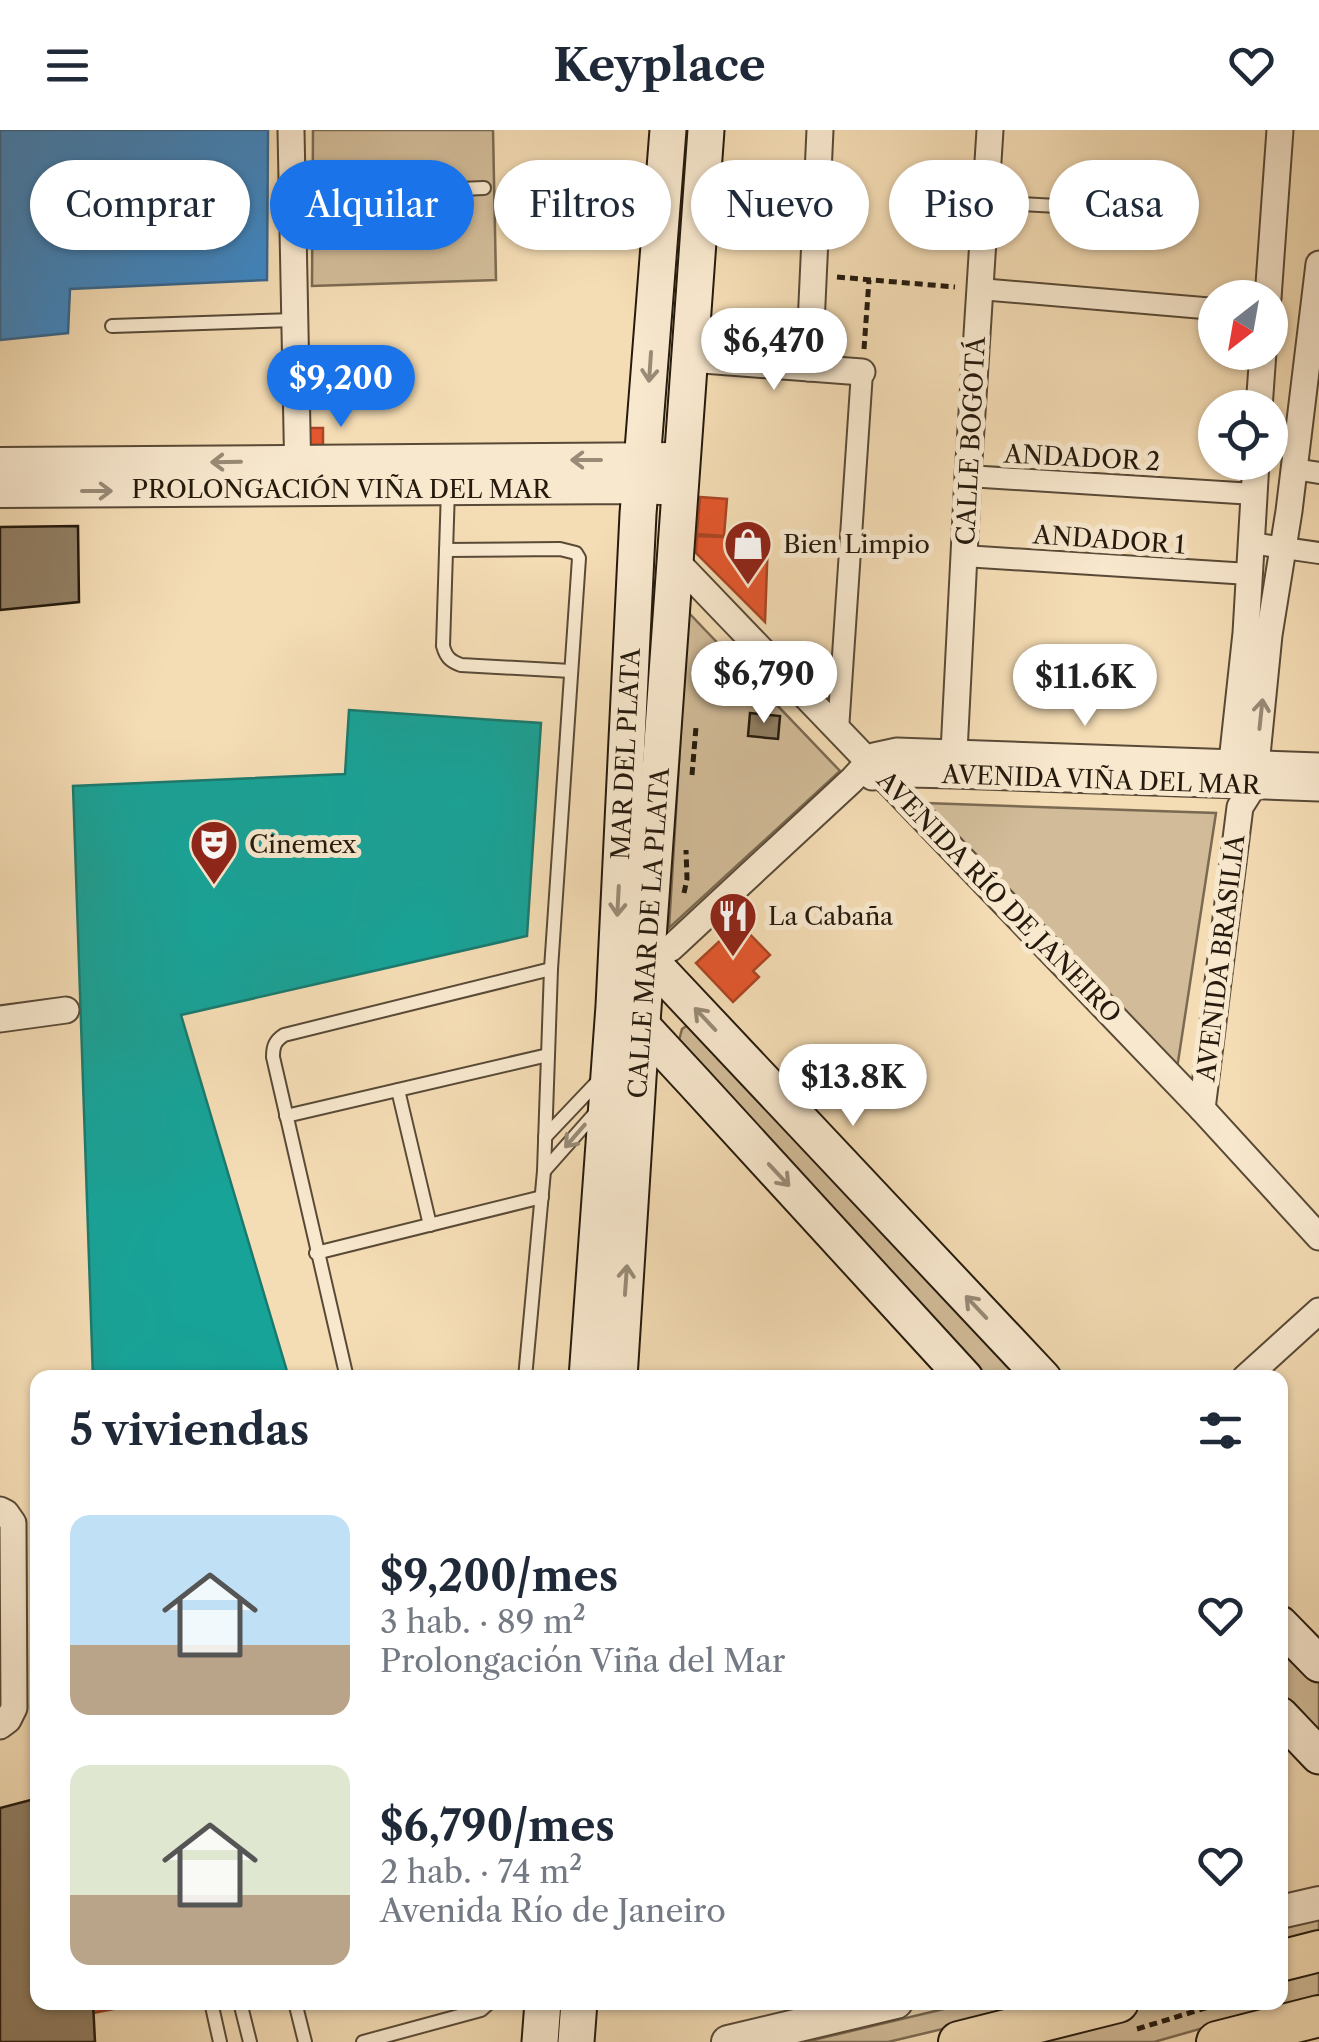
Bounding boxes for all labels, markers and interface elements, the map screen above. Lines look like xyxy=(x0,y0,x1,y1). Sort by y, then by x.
text: Keyplace xyxy=(553,37,766,93)
icon: menu xyxy=(40,38,95,93)
icon: heart xyxy=(1224,38,1279,93)
chip: Comprar xyxy=(30,160,250,250)
chip: Alquilar xyxy=(270,160,474,250)
chip: Filtros xyxy=(494,160,671,250)
chip: Nuevo xyxy=(691,160,869,250)
chip: Piso xyxy=(889,160,1029,250)
chip: Casa xyxy=(1049,160,1199,250)
north arrow xyxy=(1198,280,1288,370)
map controls xyxy=(1198,280,1288,480)
pin: $6,470 xyxy=(693,308,855,393)
text: $6,470 xyxy=(723,321,825,360)
street label: CALLE BOGOTÁ xyxy=(950,335,992,546)
pin: $9,200 xyxy=(260,345,422,430)
one-way arrow xyxy=(640,350,659,382)
text: $9,200 xyxy=(289,358,393,397)
button: locate xyxy=(1198,390,1288,480)
street label: ANDADOR 2 xyxy=(1002,438,1161,478)
one-way arrow xyxy=(570,450,602,470)
one-way arrow xyxy=(210,452,242,472)
street label: PROLONGACIÓN VIÑA DEL MAR xyxy=(132,474,552,505)
one-way arrow xyxy=(80,482,113,500)
shop icon: Bien Limpio xyxy=(722,518,774,586)
street label: ANDADOR 1 xyxy=(1031,519,1187,561)
place label: Bien Limpio xyxy=(783,529,930,560)
pin: $6,790 xyxy=(683,641,845,726)
pin: $11.6K xyxy=(1004,644,1166,729)
street label: MAR DEL PLATA xyxy=(605,647,647,861)
text: $6,790 xyxy=(713,654,815,693)
text: $11.6K xyxy=(1035,657,1135,696)
one-way arrow xyxy=(1252,698,1271,731)
street label: AVENIDA VIÑA DEL MAR xyxy=(940,759,1262,801)
street label: AVENIDA RÍO DE JANEIRO xyxy=(870,764,1128,1029)
street label: CALLE MAR DE LA PLATA xyxy=(622,766,676,1099)
theatre icon: Cinemex xyxy=(188,818,240,886)
place label: Cinemex xyxy=(249,829,357,860)
street label: AVENIDA BRASILIA xyxy=(1190,832,1252,1084)
one-way arrow xyxy=(608,884,627,916)
restaurant icon: La Cabaña xyxy=(707,890,759,958)
place label: La Cabaña xyxy=(768,901,894,932)
one-way arrow xyxy=(694,1007,717,1032)
pin: $13.8K xyxy=(772,1044,934,1129)
text: $13.8K xyxy=(801,1057,905,1096)
one-way arrow xyxy=(563,1123,586,1148)
one-way arrow xyxy=(768,1162,791,1187)
one-way arrow xyxy=(616,1265,635,1297)
one-way arrow xyxy=(964,1295,988,1319)
icon: filters xyxy=(1193,1403,1248,1458)
text: 5 viviendas xyxy=(70,1404,309,1456)
text: $9,200/mes xyxy=(380,1550,618,1602)
icon: home xyxy=(150,1555,270,1675)
icon: heart xyxy=(1193,1588,1248,1643)
text: 3 hab. · 89 m² xyxy=(380,1602,586,1641)
text: Prolongación Viña del Mar xyxy=(380,1641,786,1680)
text: $6,790/mes xyxy=(380,1800,615,1852)
icon: home xyxy=(150,1805,270,1925)
icon: heart xyxy=(1193,1838,1248,1893)
text: 2 hab. · 74 m² xyxy=(380,1852,582,1891)
text: Avenida Río de Janeiro xyxy=(380,1891,726,1930)

